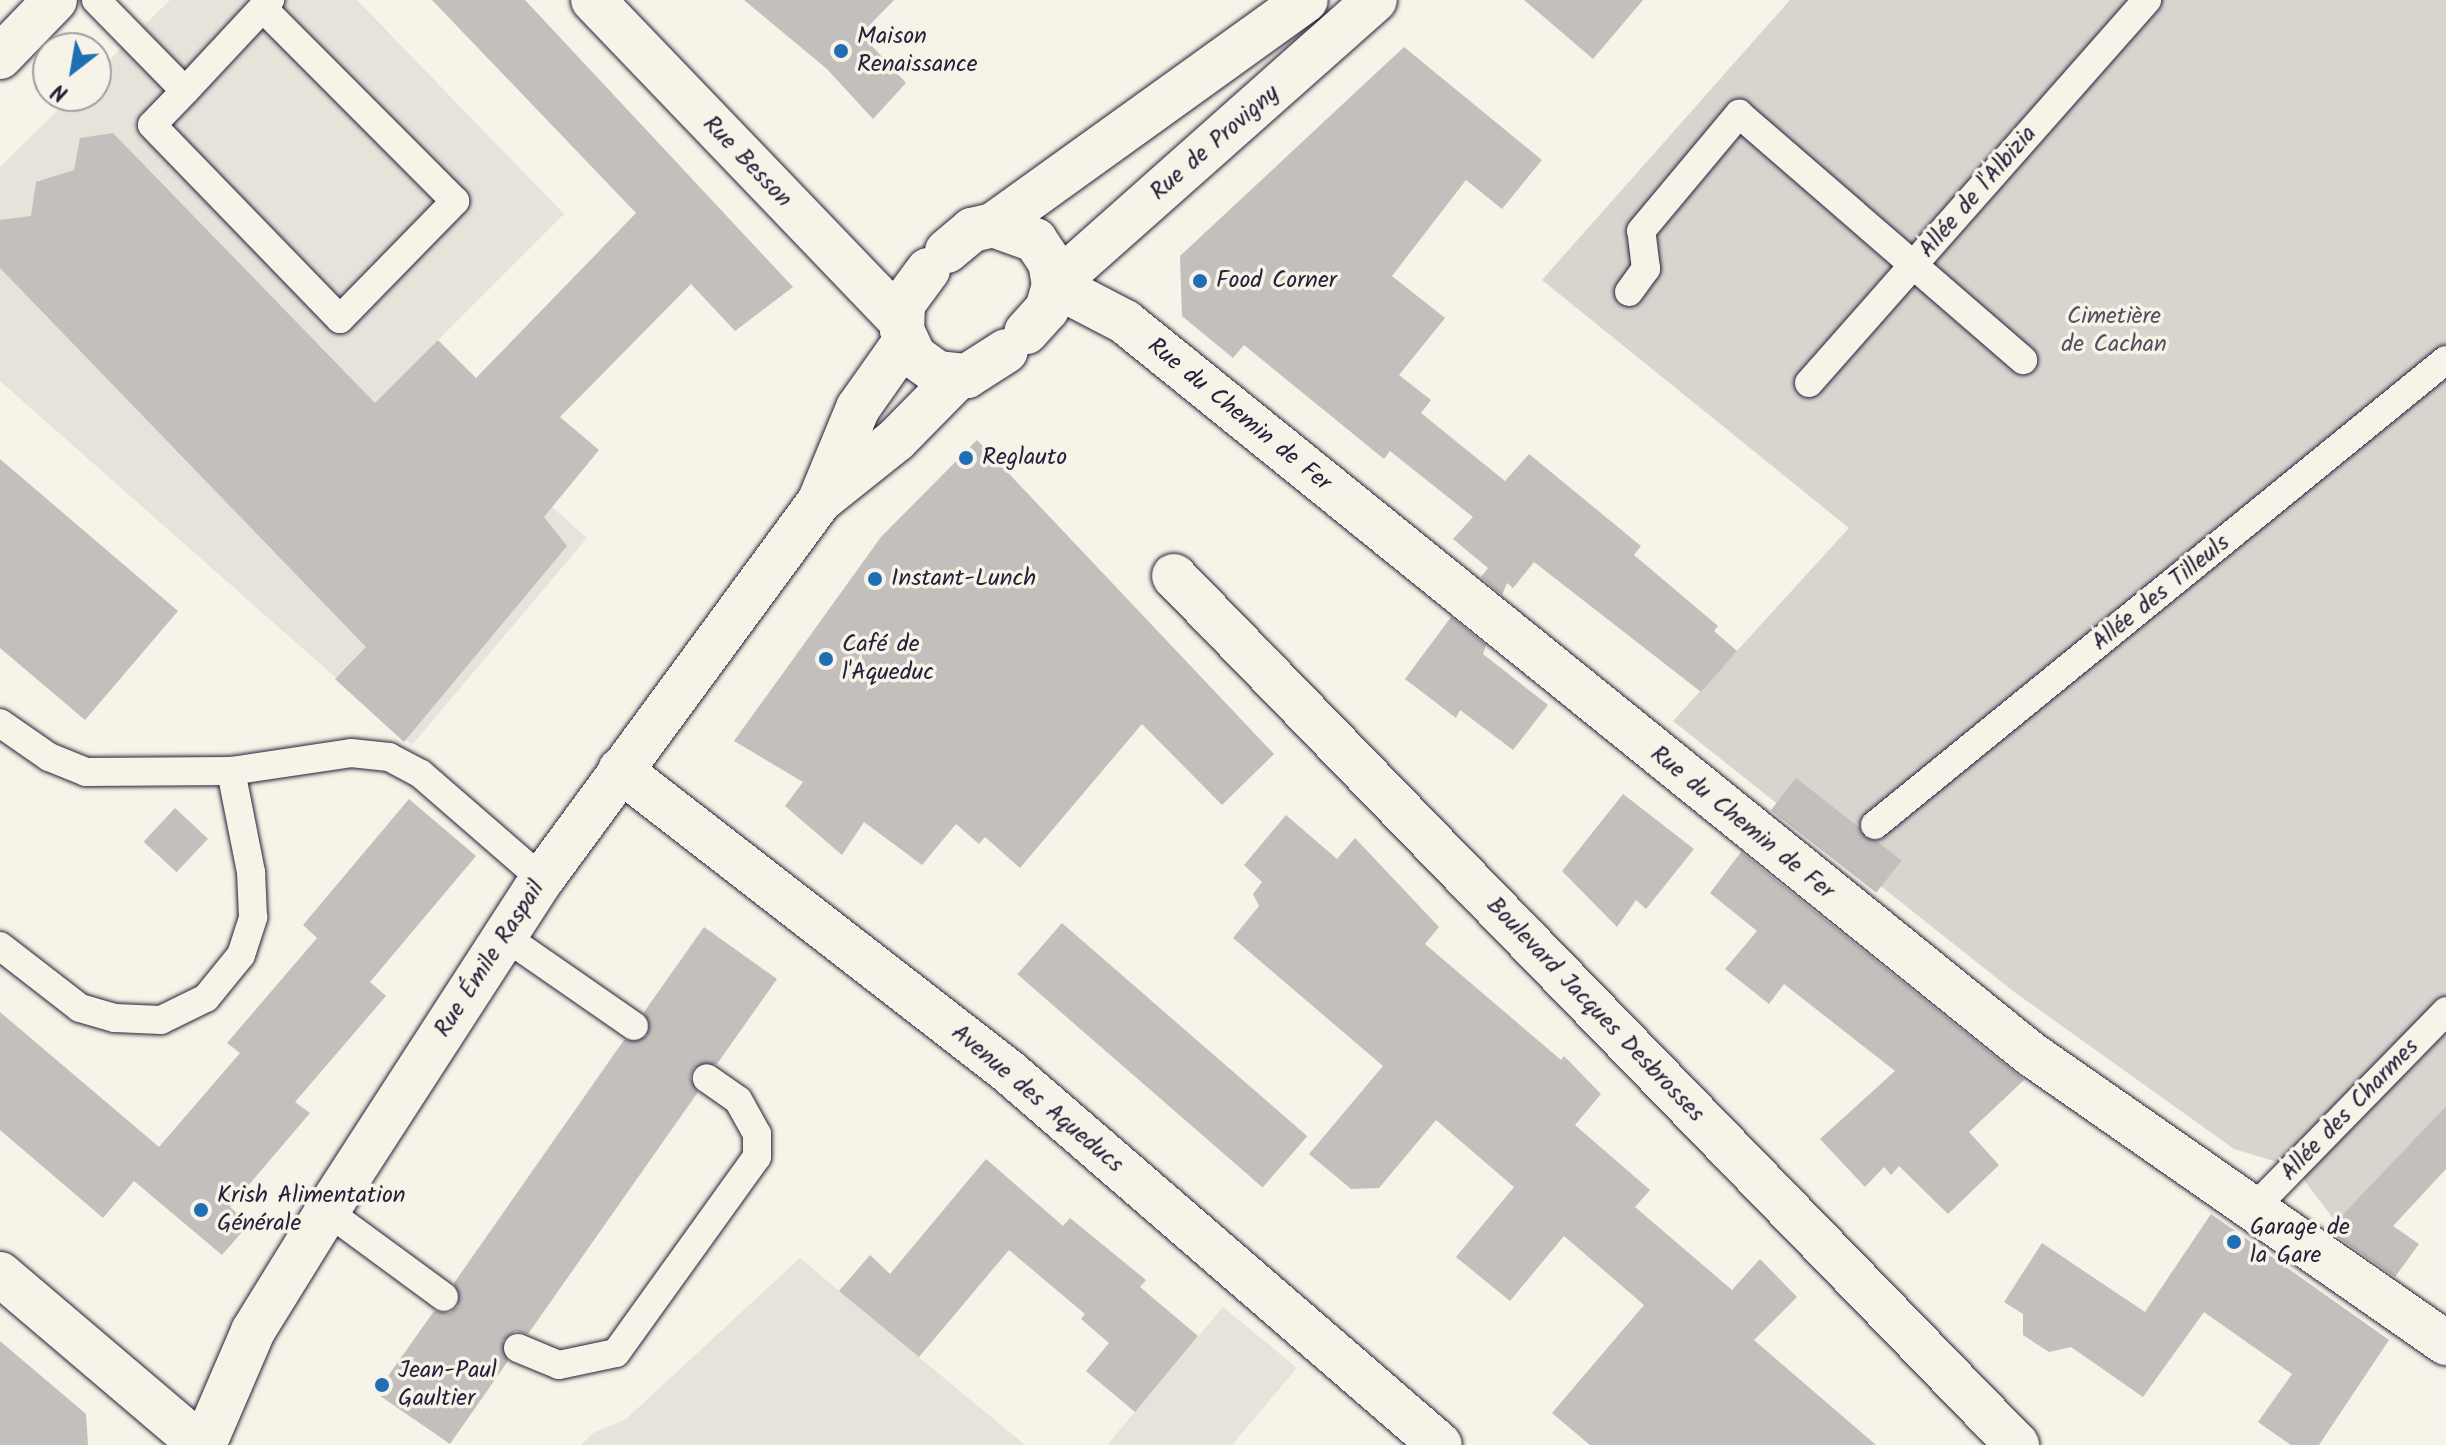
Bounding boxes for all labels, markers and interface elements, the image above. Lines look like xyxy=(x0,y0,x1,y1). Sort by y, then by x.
place label: Maison Renaissance xyxy=(857,23,978,79)
north arrow xyxy=(32,32,112,112)
marker: Maison Renaissance xyxy=(832,42,850,60)
text: N xyxy=(45,73,75,110)
street label: Rue de Provigny xyxy=(1145,79,1285,207)
street label: Rue Besson xyxy=(696,110,798,214)
street label: Allée de l'Albizia xyxy=(1913,120,2043,264)
place label: Food Corner xyxy=(1216,267,1337,295)
marker: Food Corner xyxy=(1191,272,1209,290)
park label: Cimetière de Cachan xyxy=(2061,303,2167,359)
street label: Rue du Chemin de Fer xyxy=(1141,332,1337,498)
place label: Reglauto xyxy=(982,444,1067,472)
marker: Reglauto xyxy=(957,449,975,467)
street label: Allée des Tilleuls xyxy=(2086,529,2236,657)
place label: Instant-Lunch xyxy=(891,565,1036,593)
marker: Instant-Lunch xyxy=(866,570,884,588)
place label: Café de l'Aqueduc xyxy=(842,631,934,687)
marker: Café de l'Aqueduc xyxy=(817,650,835,668)
street label: Rue du Chemin de Fer xyxy=(1644,740,1840,906)
street label: Rue Émile Raspail xyxy=(429,875,551,1043)
street label: Boulevard Jacques Desbrosses xyxy=(1480,892,1710,1128)
street label: Avenue des Aqueducs xyxy=(945,1019,1129,1179)
street label: Allée des Charmes xyxy=(2275,1033,2425,1187)
place label: Krish Alimentation Générale xyxy=(217,1182,406,1238)
marker: Krish Alimentation Générale xyxy=(192,1201,210,1219)
place label: Garage de la Gare xyxy=(2250,1214,2350,1270)
marker: Garage de la Gare xyxy=(2225,1233,2243,1251)
place label: Jean-Paul Gaultier xyxy=(398,1357,497,1413)
marker: Jean-Paul Gaultier xyxy=(373,1376,391,1394)

